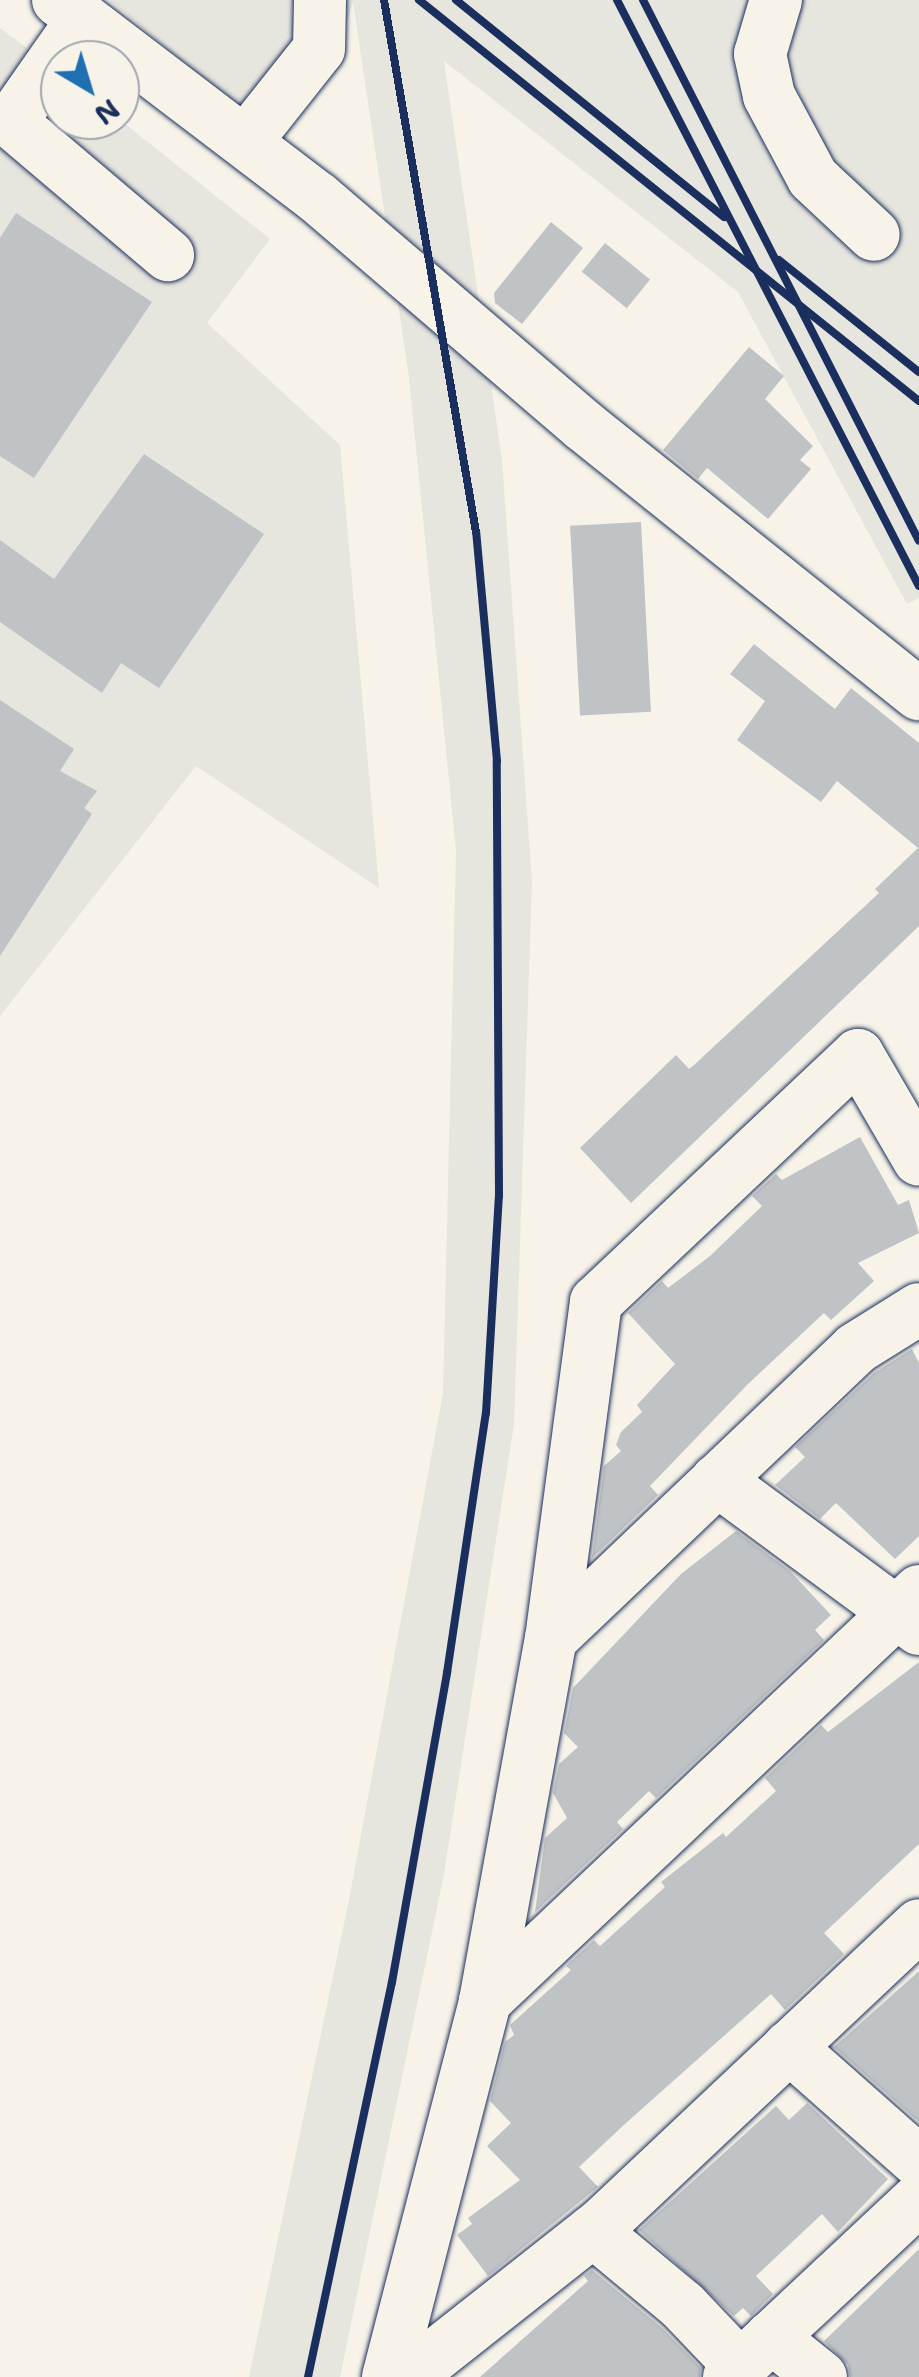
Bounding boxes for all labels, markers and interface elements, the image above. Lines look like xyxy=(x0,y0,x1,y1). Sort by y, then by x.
north arrow xyxy=(40,40,140,140)
text: N xyxy=(87,90,128,134)

